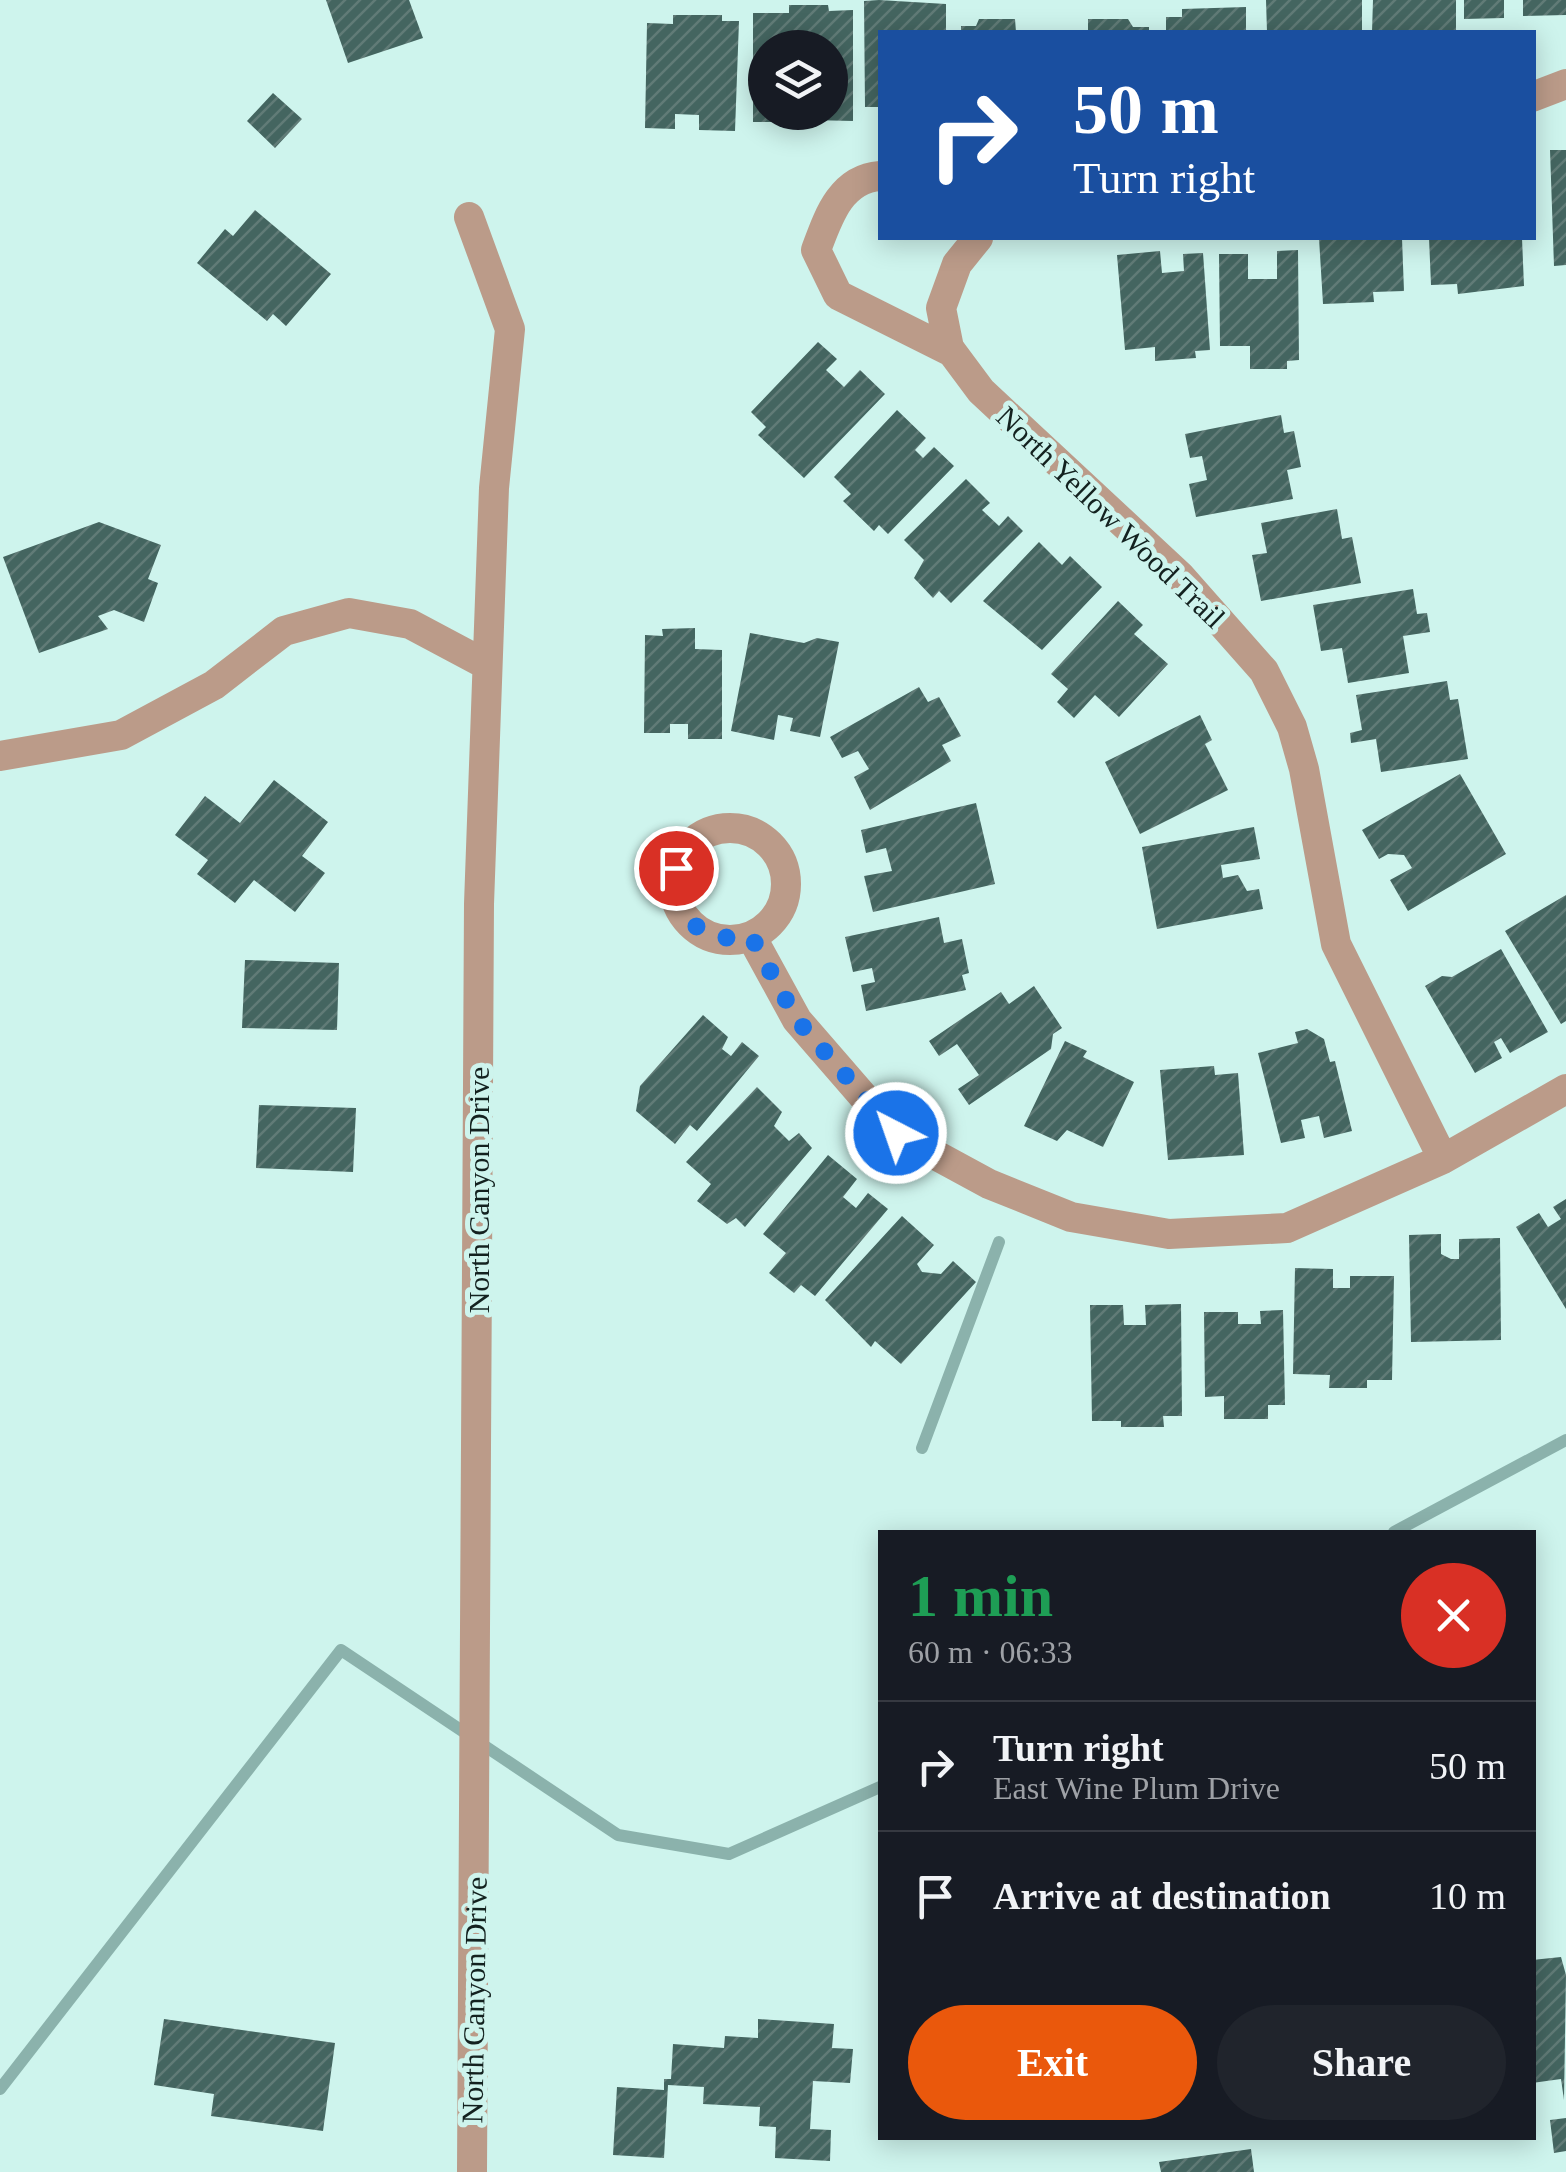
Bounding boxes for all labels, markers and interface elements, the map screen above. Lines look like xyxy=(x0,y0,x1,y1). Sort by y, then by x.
map controls xyxy=(748,30,848,130)
button: layers xyxy=(748,30,848,130)
icon: right xyxy=(908,70,1038,200)
text: 50 m xyxy=(1073,71,1219,148)
text: Turn right xyxy=(1073,153,1255,203)
street label: North Yellow Wood Trail xyxy=(990,400,1232,634)
pin xyxy=(634,826,719,911)
icon: arrive xyxy=(649,841,704,896)
street label: North Canyon Drive xyxy=(462,1067,495,1313)
position arrow xyxy=(844,1081,948,1185)
text: 1 min xyxy=(908,1563,1053,1629)
button: close xyxy=(1401,1563,1506,1668)
text: 60 m · 06:33 xyxy=(908,1634,1072,1670)
text: Turn right xyxy=(993,1727,1164,1769)
icon: right xyxy=(908,1739,963,1794)
text: 50 m xyxy=(1429,1745,1506,1787)
text: East Wine Plum Drive xyxy=(993,1770,1280,1806)
icon: arrive xyxy=(908,1869,963,1924)
text: Arrive at destination xyxy=(993,1875,1331,1917)
text: 10 m xyxy=(1429,1875,1506,1917)
street label: North Canyon Drive xyxy=(455,1876,493,2124)
button: Exit xyxy=(908,2005,1197,2120)
button: Share xyxy=(1217,2005,1506,2120)

